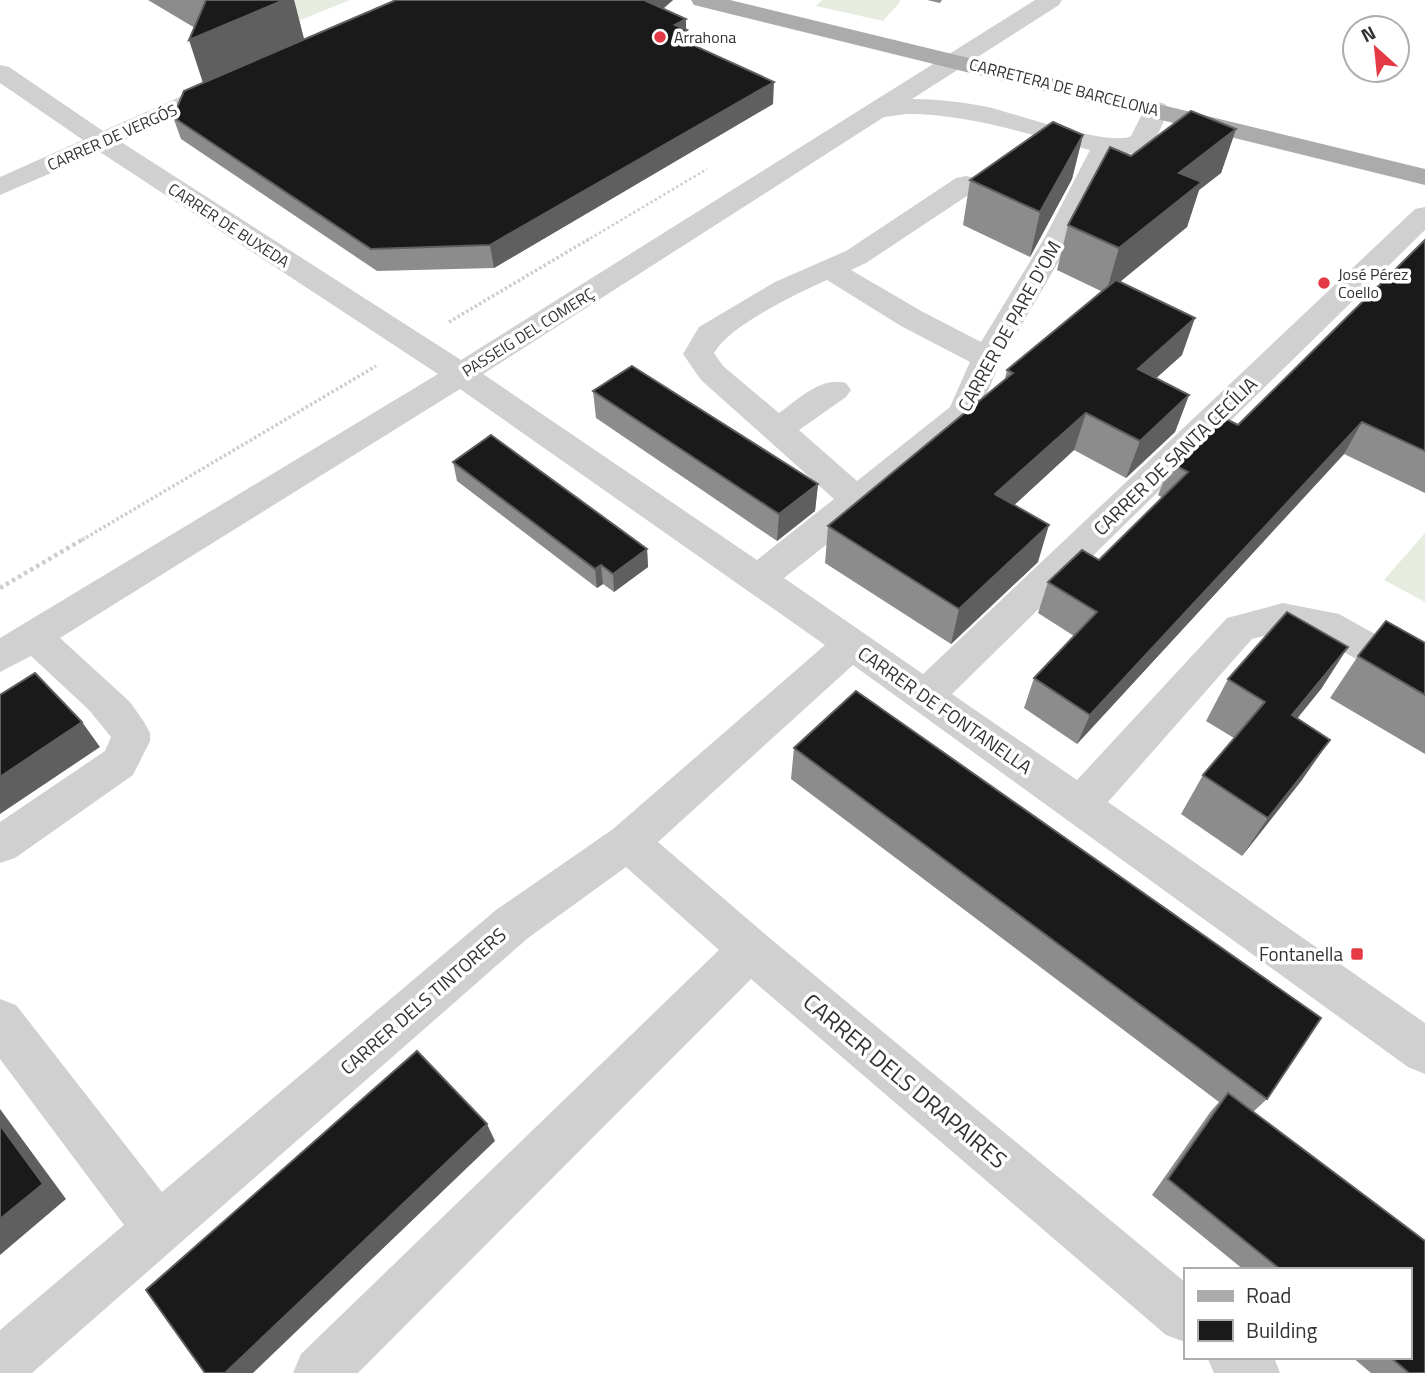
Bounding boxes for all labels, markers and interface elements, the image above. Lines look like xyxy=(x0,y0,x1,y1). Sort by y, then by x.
north arrow xyxy=(1341,14,1411,84)
text: N xyxy=(1356,17,1381,49)
place label: Arrahona xyxy=(674,25,736,49)
marker: Arrahona xyxy=(652,29,668,45)
street label: CARRETERA DE BARCELONA xyxy=(967,52,1162,122)
street label: CARRER DE VERGÓS xyxy=(43,98,181,176)
street label: CARRER DE BUXEDA xyxy=(164,177,295,274)
street label: CARRER DE PARE D'OM xyxy=(949,235,1068,417)
place label: José Pérez Coello xyxy=(1338,262,1408,304)
marker: José Pérez Coello xyxy=(1316,275,1332,291)
street label: PASSEIG DEL COMERÇ xyxy=(457,281,599,383)
street label: CARRER DE SANTA CECÍLIA xyxy=(1086,369,1263,542)
street label: CARRER DE FONTANELLA xyxy=(852,638,1038,781)
street label: CARRER DELS TINTORERS xyxy=(333,920,512,1081)
place label: Fontanella xyxy=(1259,939,1343,968)
marker: Fontanella xyxy=(1349,946,1365,962)
street label: CARRER DELS DRAPAIRES xyxy=(796,985,1015,1177)
legend xyxy=(1184,1268,1411,1359)
text: Road xyxy=(1246,1279,1291,1311)
text: Building xyxy=(1246,1314,1318,1346)

